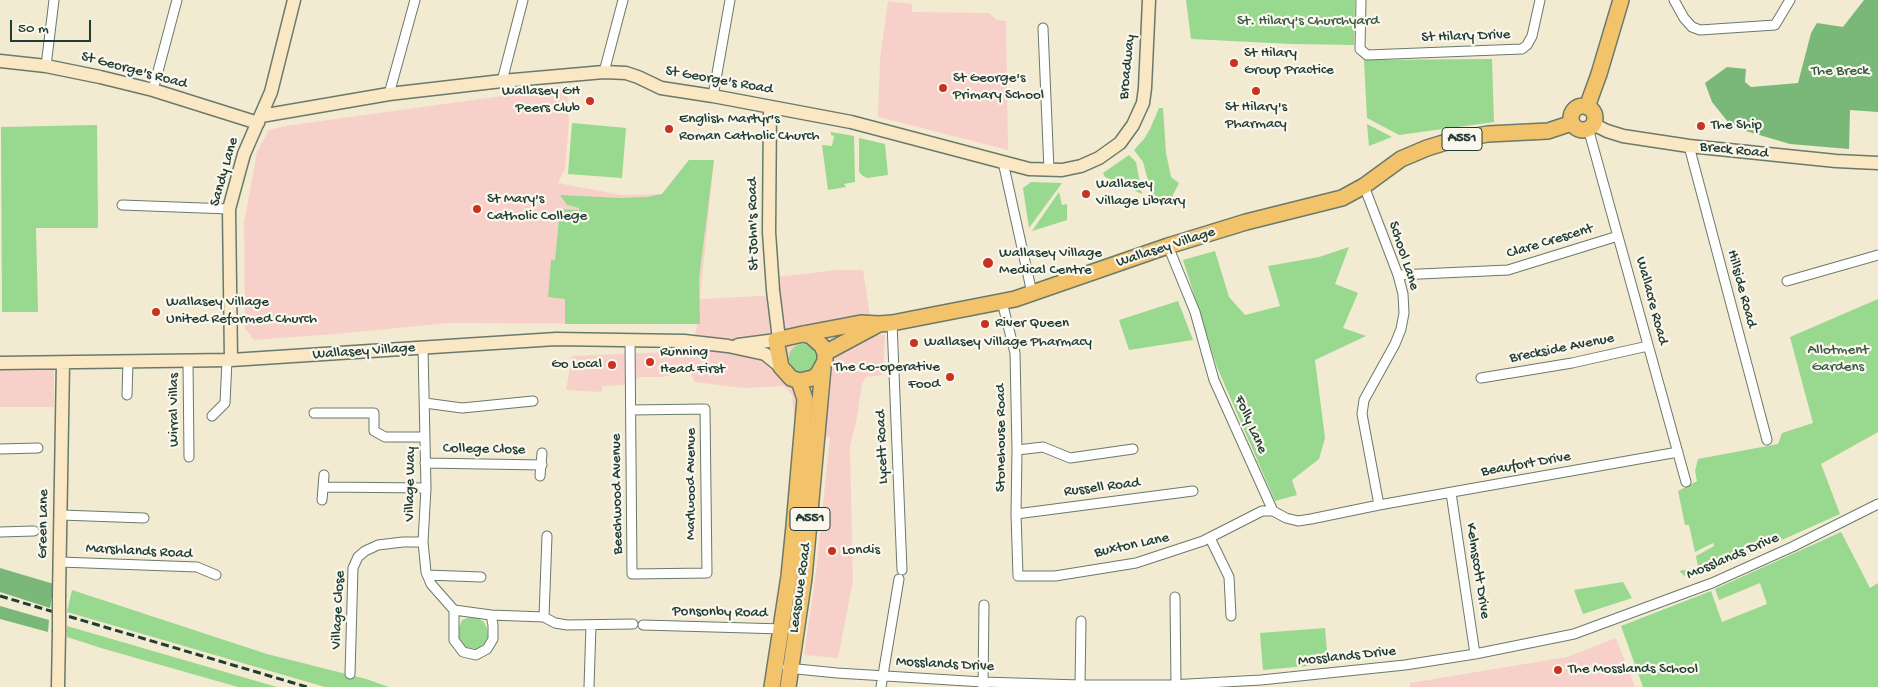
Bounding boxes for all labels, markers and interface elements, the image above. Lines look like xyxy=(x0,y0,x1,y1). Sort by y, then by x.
scale bar xyxy=(12,10,94,42)
park label: St. Hilary's Churchyard xyxy=(1237,13,1379,31)
text: 50 m xyxy=(18,20,49,38)
street label: St Hilary Drive xyxy=(1421,26,1511,48)
street label: Broadway xyxy=(1116,34,1140,100)
place label: St Hilary Group Practice xyxy=(1244,45,1334,80)
street label: St George's Road xyxy=(79,48,189,94)
marker: St Hilary Group Practice xyxy=(1228,57,1240,69)
street label: St George's Road xyxy=(664,63,774,99)
park label: The Breck xyxy=(1811,63,1869,81)
place label: St George's Primary School xyxy=(953,70,1044,105)
marker: St George's Primary School xyxy=(937,82,949,94)
place label: Wallasey GH Peers Club xyxy=(502,83,580,118)
marker: St Hilary's Pharmacy xyxy=(1250,85,1262,97)
marker: Wallasey GH Peers Club xyxy=(584,95,596,107)
place label: St Hilary's Pharmacy xyxy=(1225,99,1287,134)
place label: English Martyr's Roman Catholic Church xyxy=(679,111,820,146)
place label: The Ship xyxy=(1711,117,1762,135)
marker: The Ship xyxy=(1695,120,1707,132)
marker: English Martyr's Roman Catholic Church xyxy=(663,123,675,135)
road number: A551 xyxy=(1442,128,1482,150)
street label: Sandy Lane xyxy=(207,135,243,209)
street label: Breck Road xyxy=(1699,138,1769,164)
place label: Wallasey Village Library xyxy=(1096,176,1185,211)
street label: St John's Road xyxy=(744,177,764,271)
marker: Wallasey Village Library xyxy=(1080,188,1092,200)
place label: St Mary's Catholic College xyxy=(487,191,587,226)
marker: St Mary's Catholic College xyxy=(471,203,483,215)
street label: School Lane xyxy=(1383,219,1423,293)
street label: Clare Crescent xyxy=(1505,220,1595,264)
street label: Wallasey Village xyxy=(1114,224,1218,272)
place label: Wallasey Village Medical Centre xyxy=(999,245,1102,280)
street label: Hillside Road xyxy=(1722,248,1760,330)
street label: Wallacre Road xyxy=(1631,255,1671,347)
marker: Wallasey Village Medical Centre xyxy=(981,256,995,270)
place label: Wallasey Village United Reformed Church xyxy=(166,294,317,329)
marker: Wallasey Village United Reformed Church xyxy=(150,306,162,318)
place label: River Queen xyxy=(995,315,1069,333)
marker: River Queen xyxy=(979,318,991,330)
street label: Breckside Avenue xyxy=(1508,330,1616,368)
place label: Wallasey Village Pharmacy xyxy=(924,334,1092,352)
marker: Wallasey Village Pharmacy xyxy=(908,337,920,349)
street label: Wallasey Village xyxy=(312,339,416,365)
park label: Allotment Gardens xyxy=(1807,342,1869,377)
place label: Running Head First xyxy=(660,344,725,379)
place label: Go Local xyxy=(551,356,602,374)
marker: Running Head First xyxy=(644,356,656,368)
marker: Go Local xyxy=(606,359,618,371)
place label: The Co-operative Food xyxy=(834,359,940,394)
marker: The Co-operative Food xyxy=(944,371,956,383)
street label: Wirral Villas xyxy=(166,373,184,447)
street label: Stonehouse Road xyxy=(993,384,1011,492)
street label: Folly Lane xyxy=(1229,393,1271,457)
street label: Lycett Road xyxy=(873,410,893,484)
street label: Marlwood Avenue xyxy=(683,428,701,540)
street label: Beechwood Avenue xyxy=(608,433,628,555)
street label: College Close xyxy=(443,440,525,460)
street label: Village Way xyxy=(401,446,421,522)
street label: Beaufort Drive xyxy=(1480,448,1572,482)
street label: Russell Road xyxy=(1063,474,1141,502)
street label: Green Lane xyxy=(34,489,54,559)
road number: A551 xyxy=(790,508,830,530)
street label: Kelmscott Drive xyxy=(1461,522,1493,620)
street label: Buxton Lane xyxy=(1093,529,1171,563)
street label: Mosslands Drive xyxy=(1684,529,1782,585)
street label: Marshlands Road xyxy=(85,540,193,564)
street label: Leasowe Road xyxy=(786,542,816,634)
place label: Londis xyxy=(842,542,880,560)
marker: Londis xyxy=(826,545,838,557)
street label: Village Close xyxy=(328,570,350,650)
street label: Ponsonby Road xyxy=(672,603,768,623)
street label: Mosslands Drive xyxy=(1297,643,1397,671)
street label: Mosslands Drive xyxy=(895,653,995,677)
place label: The Mosslands School xyxy=(1568,661,1698,679)
marker: The Mosslands School xyxy=(1552,664,1564,676)

